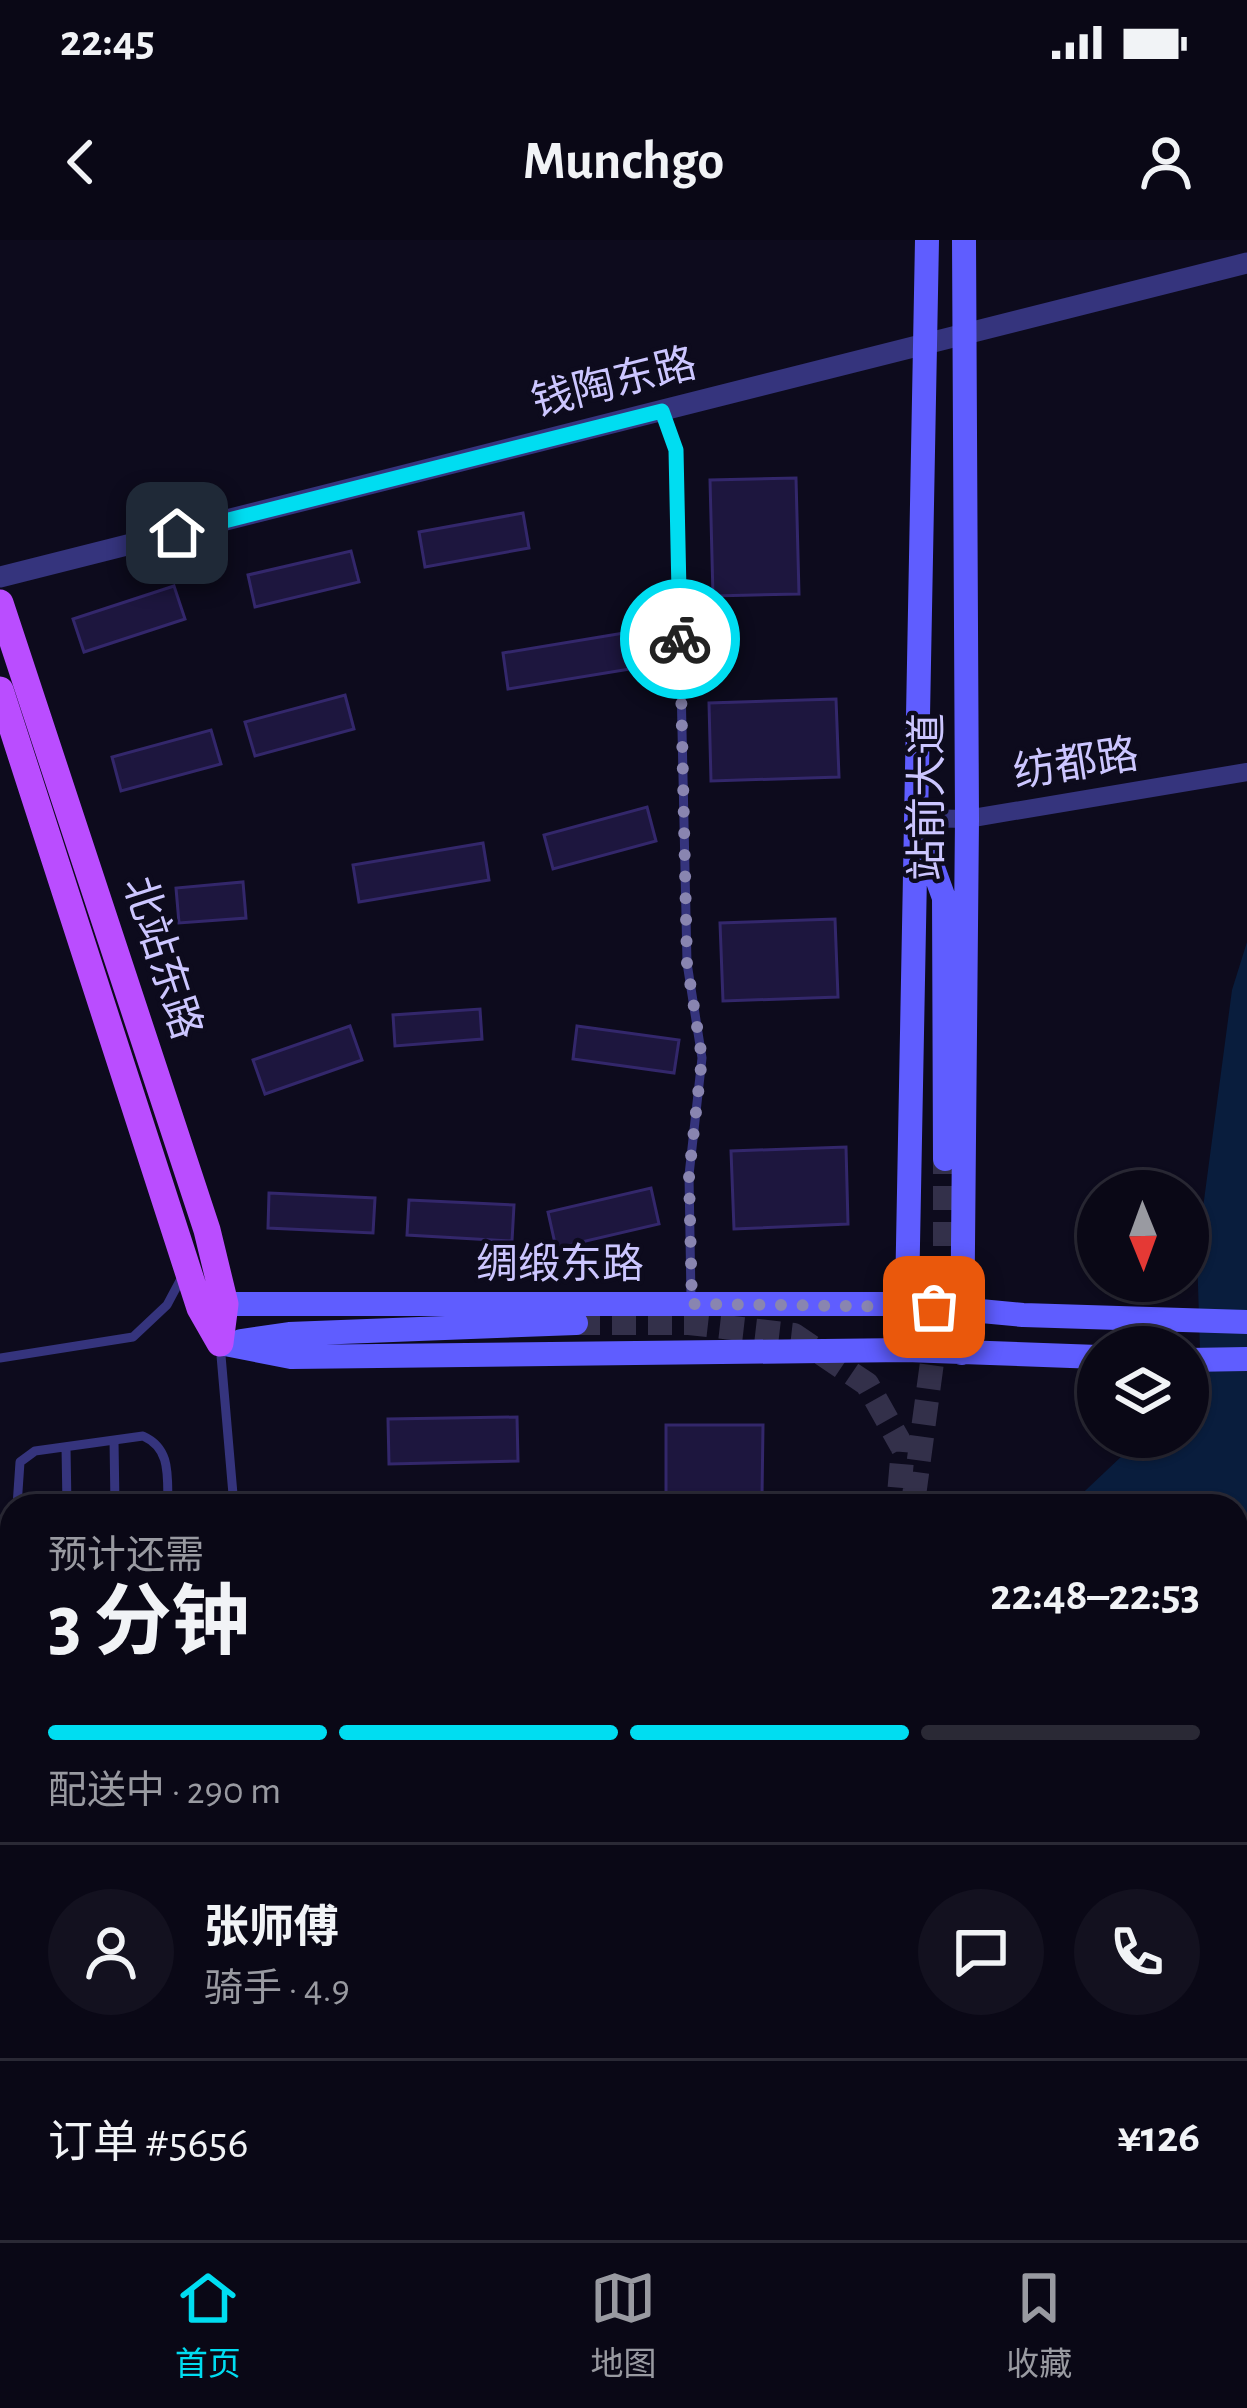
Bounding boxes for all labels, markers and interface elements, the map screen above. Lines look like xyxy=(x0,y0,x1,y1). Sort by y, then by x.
text: 22:45 xyxy=(60,19,155,64)
icon: back xyxy=(48,129,114,195)
icon: person xyxy=(1133,129,1199,195)
text: Munchgo xyxy=(523,135,724,189)
street label: 钱陶东路 xyxy=(527,340,701,424)
pin xyxy=(126,482,228,584)
icon: home xyxy=(144,500,210,566)
courier xyxy=(620,579,740,699)
icon: bike xyxy=(647,606,713,672)
street label: 站前大道 xyxy=(905,713,949,881)
street label: 纺都路 xyxy=(1010,731,1142,795)
street label: 北站东路 xyxy=(116,871,210,1044)
north arrow xyxy=(1077,1170,1209,1302)
map controls xyxy=(1077,1170,1209,1458)
street label: 绸缎东路 xyxy=(476,1242,644,1286)
pin xyxy=(883,1256,985,1358)
icon: bag xyxy=(901,1274,967,1340)
button: layers xyxy=(1077,1326,1209,1458)
text: 预计还需 xyxy=(48,1537,204,1576)
text: 22:48–22:53 xyxy=(990,1573,1200,1618)
text: 3 分钟 xyxy=(48,1586,249,1664)
text: 配送中 · 290 m xyxy=(48,1772,281,1811)
button: person xyxy=(48,1889,174,2015)
button: chat xyxy=(918,1889,1044,2015)
button: phone xyxy=(1074,1889,1200,2015)
text: 张师傅 xyxy=(204,1906,339,1951)
text: 骑手 · 4.9 xyxy=(204,1970,350,2009)
text: ¥126 xyxy=(1117,2115,1200,2160)
text: 订单 #5656 xyxy=(48,2121,249,2166)
tab: 首页 xyxy=(175,2265,241,2386)
tab: 地图 xyxy=(590,2265,656,2386)
tab: 收藏 xyxy=(1006,2265,1072,2386)

